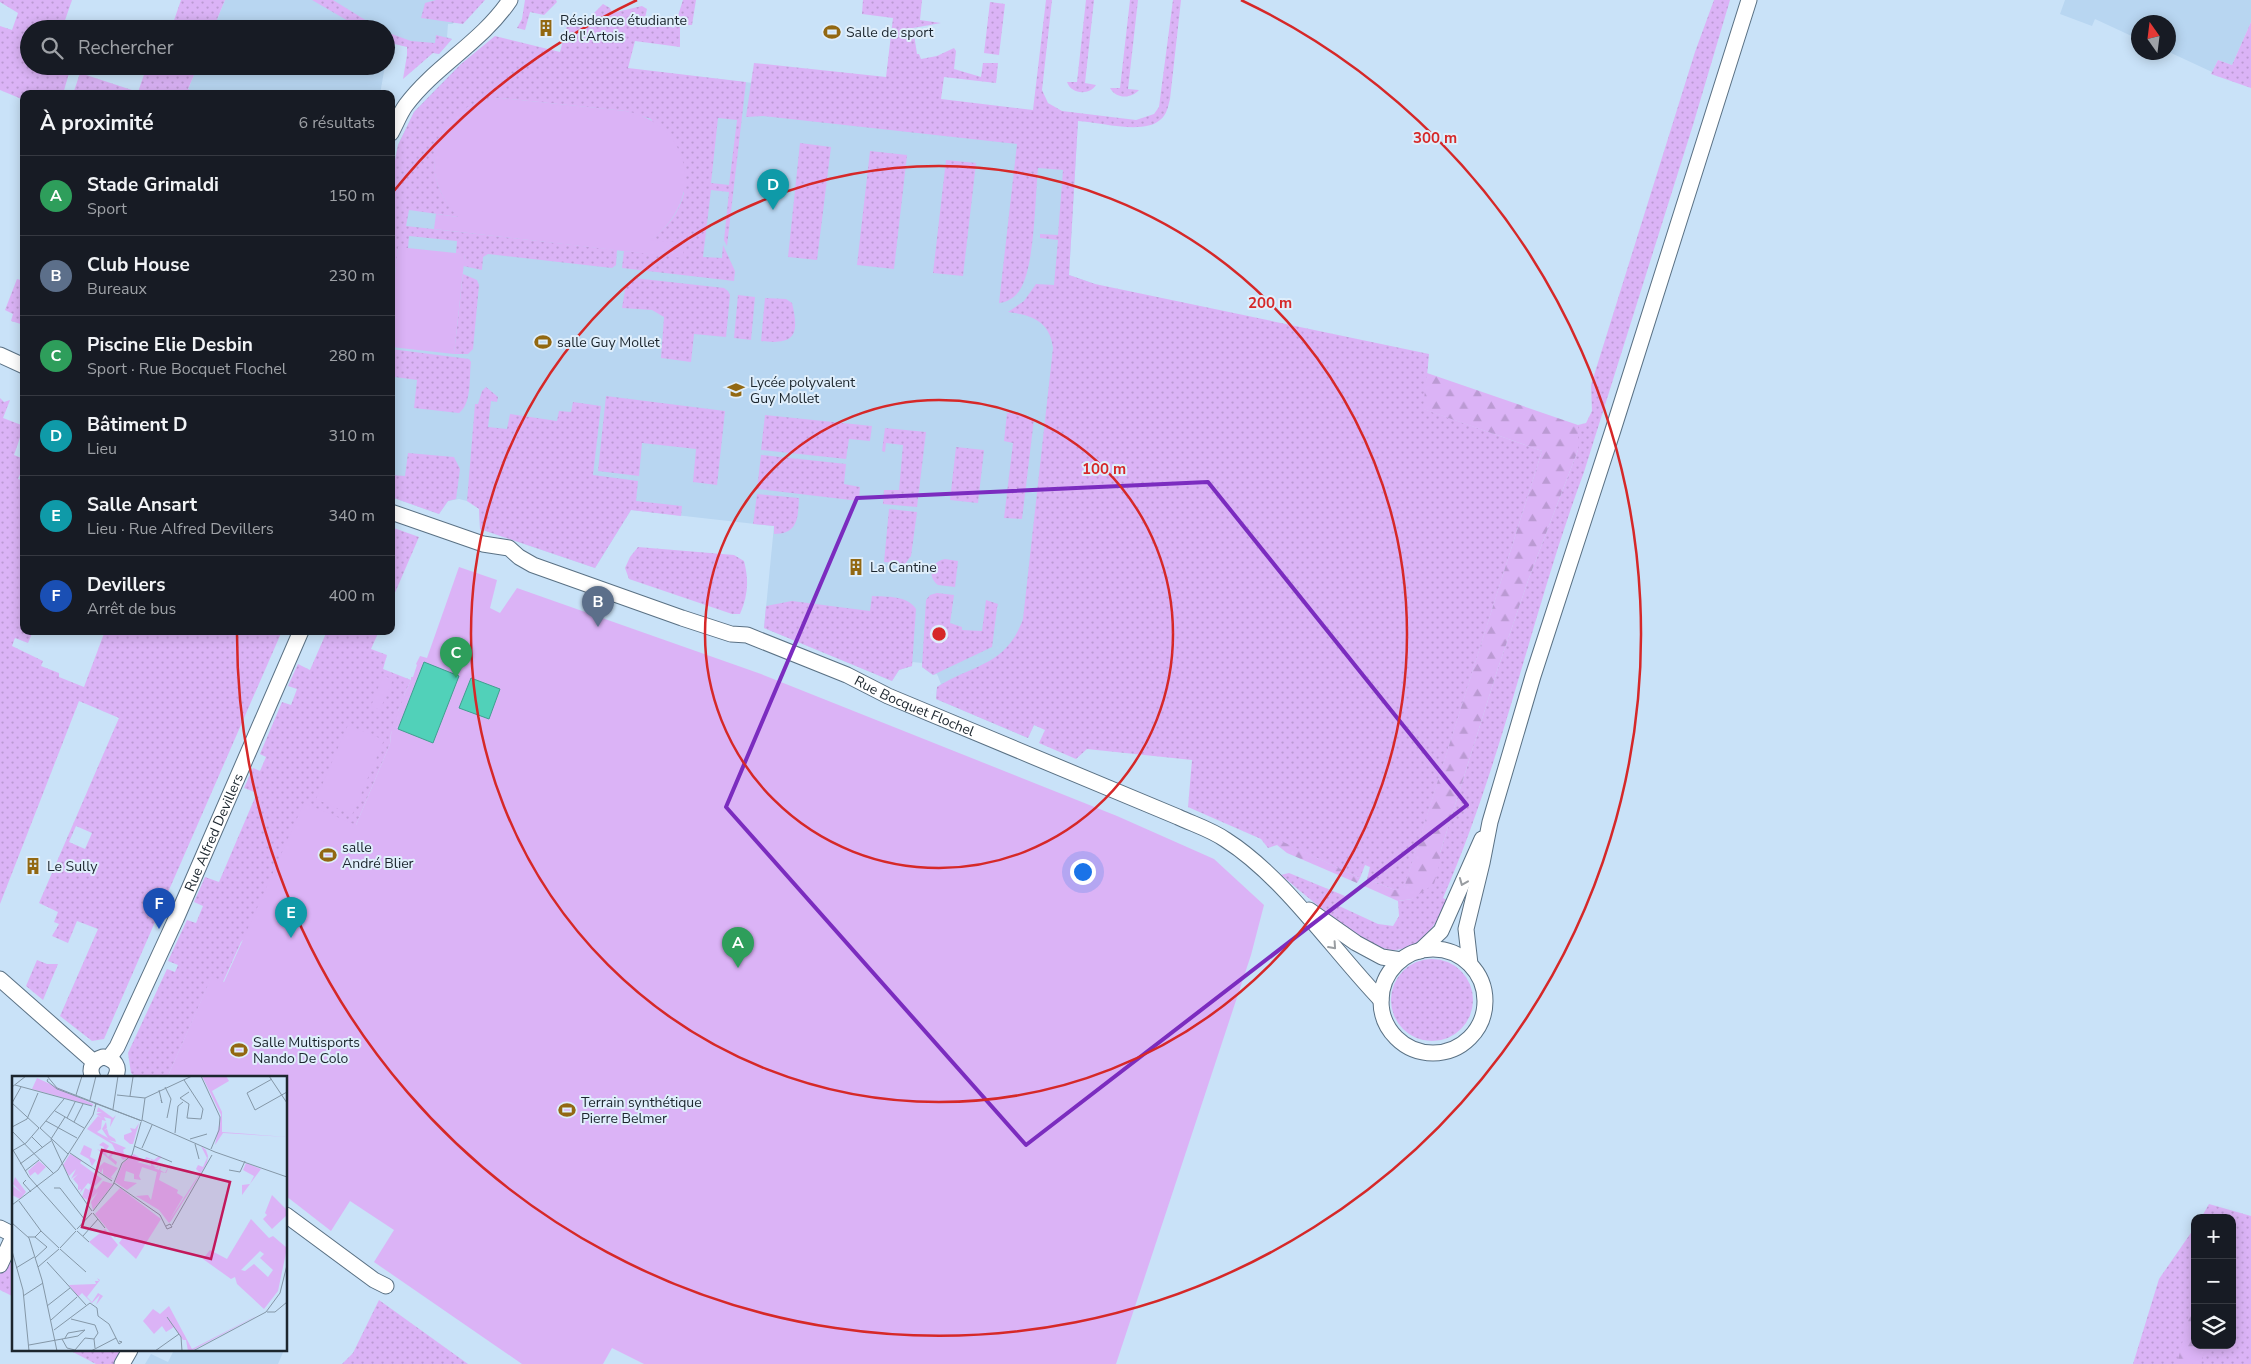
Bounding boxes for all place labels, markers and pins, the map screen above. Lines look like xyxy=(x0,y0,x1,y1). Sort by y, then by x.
place label: Résidence étudiante de l'Artois xyxy=(560,11,687,46)
building icon: Résidence étudiante de l'Artois xyxy=(536,18,556,38)
sports icon: Salle de sport xyxy=(822,22,842,42)
place label: Salle de sport xyxy=(846,23,934,42)
pin: D xyxy=(757,169,789,210)
sports icon: salle Guy Mollet xyxy=(533,332,553,352)
place label: salle Guy Mollet xyxy=(557,333,660,352)
place label: Lycée polyvalent Guy Mollet xyxy=(750,373,855,408)
school or university icon: Lycée polyvalent Guy Mollet xyxy=(726,380,746,400)
building icon: La Cantine xyxy=(846,557,866,577)
place label: La Cantine xyxy=(870,558,937,577)
pin: B xyxy=(582,586,614,627)
centre of rings xyxy=(930,625,948,643)
pin: C xyxy=(440,637,472,678)
place label: salle André Blier xyxy=(342,838,414,873)
sports icon: salle André Blier xyxy=(318,845,338,865)
building icon: Le Sully xyxy=(23,856,43,876)
place label: Le Sully xyxy=(47,857,98,876)
pin: F xyxy=(143,888,175,929)
pin: E xyxy=(275,897,307,938)
pin: A xyxy=(722,927,754,968)
place label: Salle Multisports Nando De Colo xyxy=(253,1033,360,1068)
sports icon: Salle Multisports Nando De Colo xyxy=(229,1040,249,1060)
place label: Terrain synthétique Pierre Belmer xyxy=(581,1093,702,1128)
sports icon: Terrain synthétique Pierre Belmer xyxy=(557,1100,577,1120)

